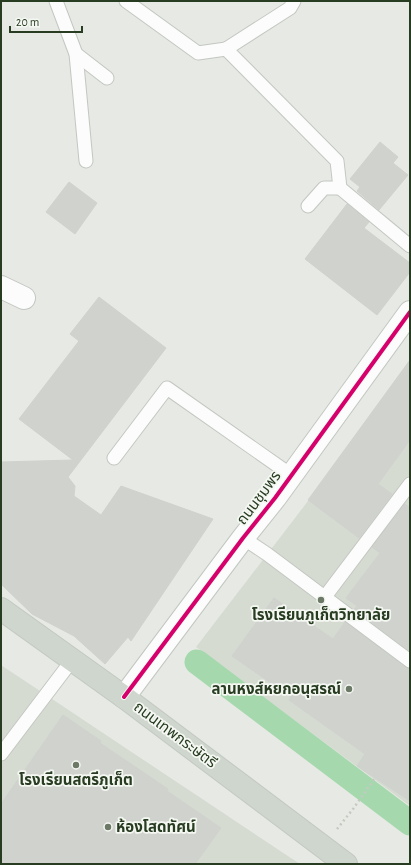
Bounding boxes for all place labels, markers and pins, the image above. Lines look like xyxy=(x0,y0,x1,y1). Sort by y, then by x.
marker: โรงเรียนภูเก็ตวิทยาลัย xyxy=(316,595,326,605)
place label: โรงเรียนภูเก็ตวิทยาลัย xyxy=(252,606,390,625)
place label: ลานหงส์หยกอนุสรณ์ xyxy=(211,681,341,698)
marker: ลานหงส์หยกอนุสรณ์ xyxy=(344,684,354,694)
marker: โรงเรียนสตรีภูเก็ต xyxy=(71,760,81,770)
place label: โรงเรียนสตรีภูเก็ต xyxy=(19,771,133,790)
place label: ห้องโสดทัศน์ xyxy=(116,818,196,835)
marker: ห้องโสดทัศน์ xyxy=(103,822,113,832)

